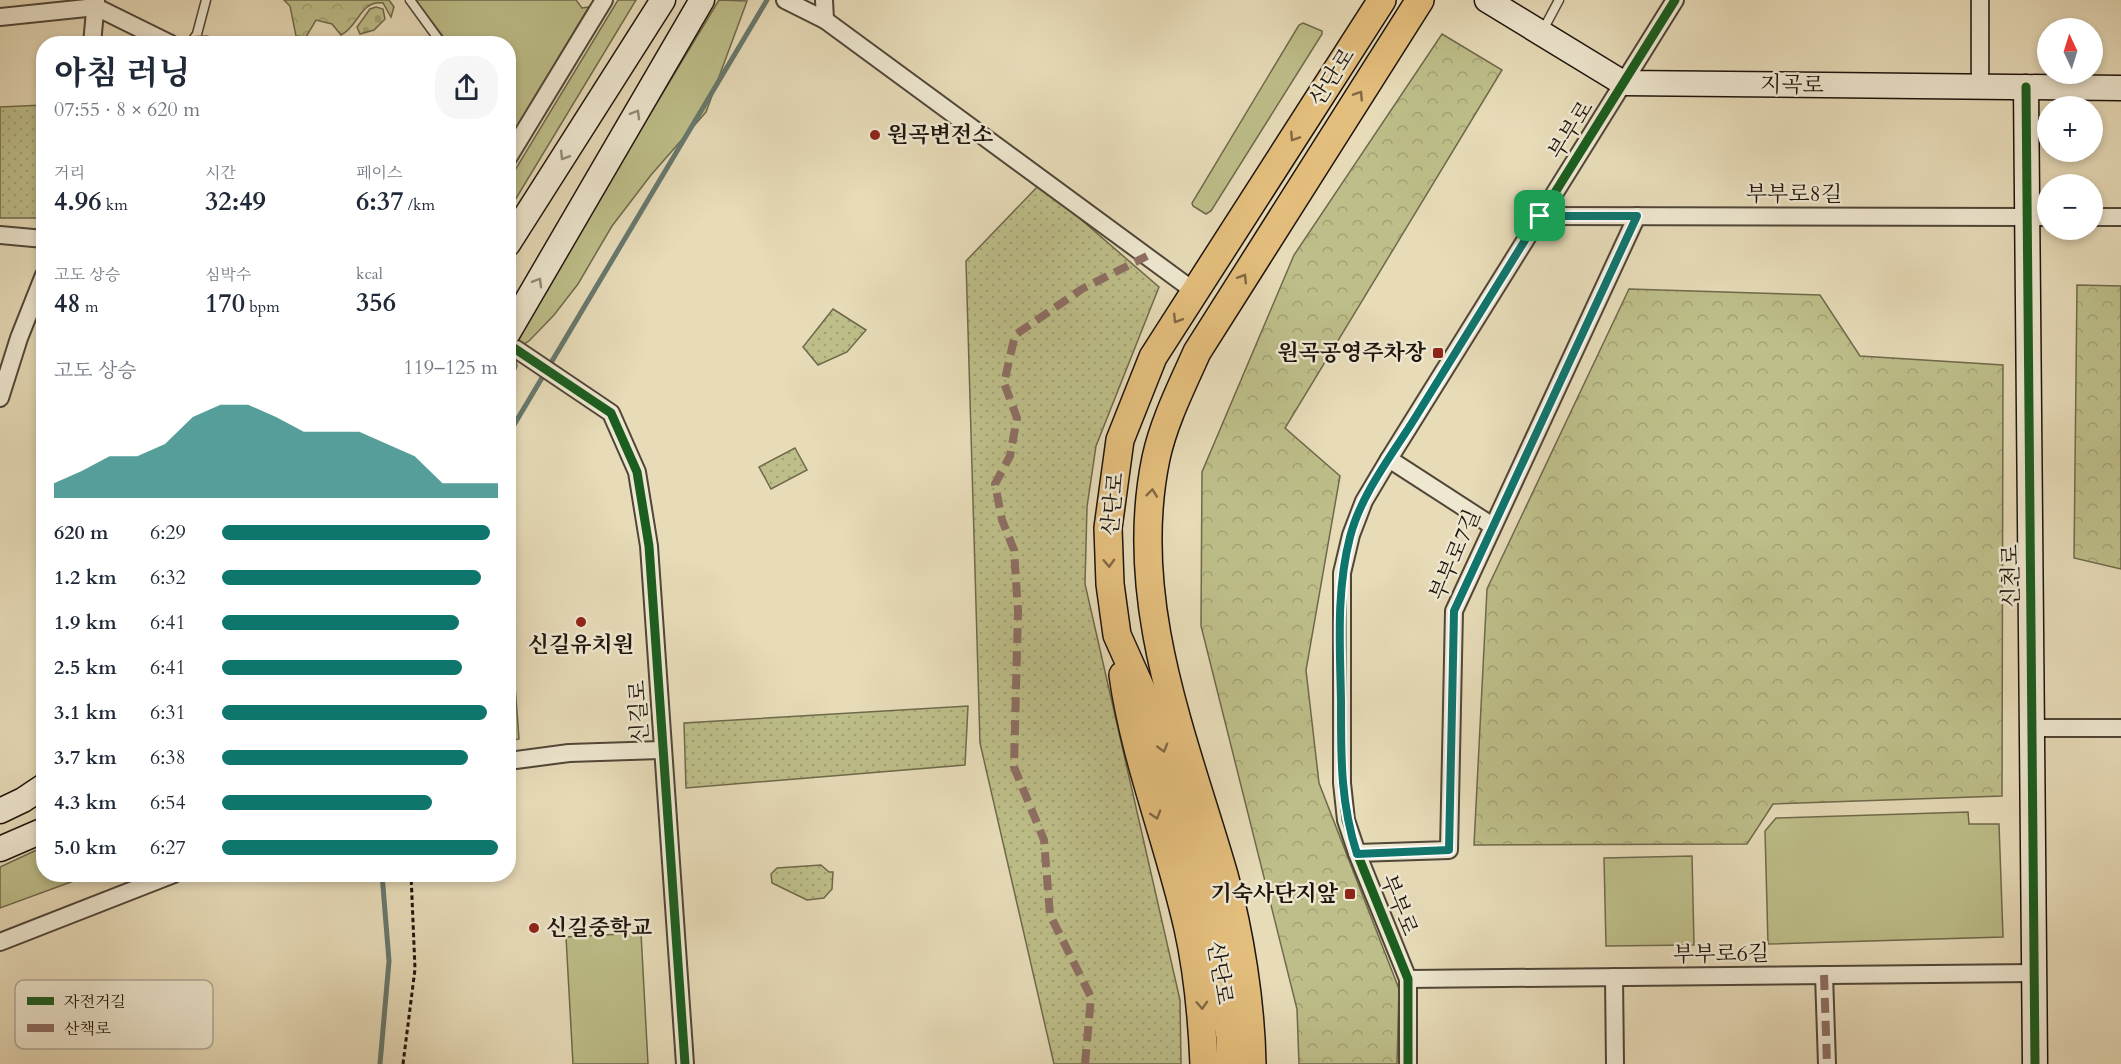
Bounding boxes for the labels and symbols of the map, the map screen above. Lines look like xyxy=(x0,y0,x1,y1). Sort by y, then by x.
north arrow xyxy=(2037,18,2103,84)
street label: 산단로 xyxy=(1302,42,1362,112)
street label: 지곡로 xyxy=(1760,69,1824,101)
one-way arrow xyxy=(1351,91,1363,101)
street label: 부부로 xyxy=(1541,95,1601,165)
one-way arrow xyxy=(629,110,640,120)
place label: 원곡변전소 xyxy=(887,120,993,150)
marker: 원곡변전소 xyxy=(868,128,882,142)
one-way arrow xyxy=(1290,131,1301,142)
one-way arrow xyxy=(560,150,572,160)
street label: 부부로8길 xyxy=(1746,179,1842,209)
pin xyxy=(1514,190,1565,241)
one-way arrow xyxy=(1236,273,1247,284)
one-way arrow xyxy=(531,278,542,288)
one-way arrow xyxy=(1172,313,1184,323)
place label: 원곡공영주차장 xyxy=(1277,338,1427,368)
marker: 원곡공영주차장 xyxy=(1431,346,1445,360)
street label: 산단로 xyxy=(1095,471,1131,537)
one-way arrow xyxy=(1145,489,1158,498)
street label: 부부로7길 xyxy=(1422,505,1488,605)
street label: 신천로 xyxy=(1995,544,2027,608)
one-way arrow xyxy=(1103,559,1116,568)
marker: 신길유치원 xyxy=(574,615,588,629)
place label: 신길유치원 xyxy=(528,630,634,660)
street label: 신길로 xyxy=(622,679,656,745)
one-way arrow xyxy=(1156,742,1168,753)
one-way arrow xyxy=(1149,810,1161,820)
street label: 부부로 xyxy=(1373,870,1425,940)
place label: 기숙사단지앞 xyxy=(1210,879,1339,909)
marker: 기숙사단지앞 xyxy=(1343,887,1357,901)
place label: 신길중학교 xyxy=(546,913,652,943)
marker: 신길중학교 xyxy=(527,921,541,935)
street label: 부부로6길 xyxy=(1673,938,1769,970)
street label: 산단로 xyxy=(1200,939,1240,1007)
legend xyxy=(15,980,213,1049)
text: 자전거길 xyxy=(64,991,126,1013)
one-way arrow xyxy=(1195,1000,1208,1009)
text: 산책로 xyxy=(64,1018,111,1040)

